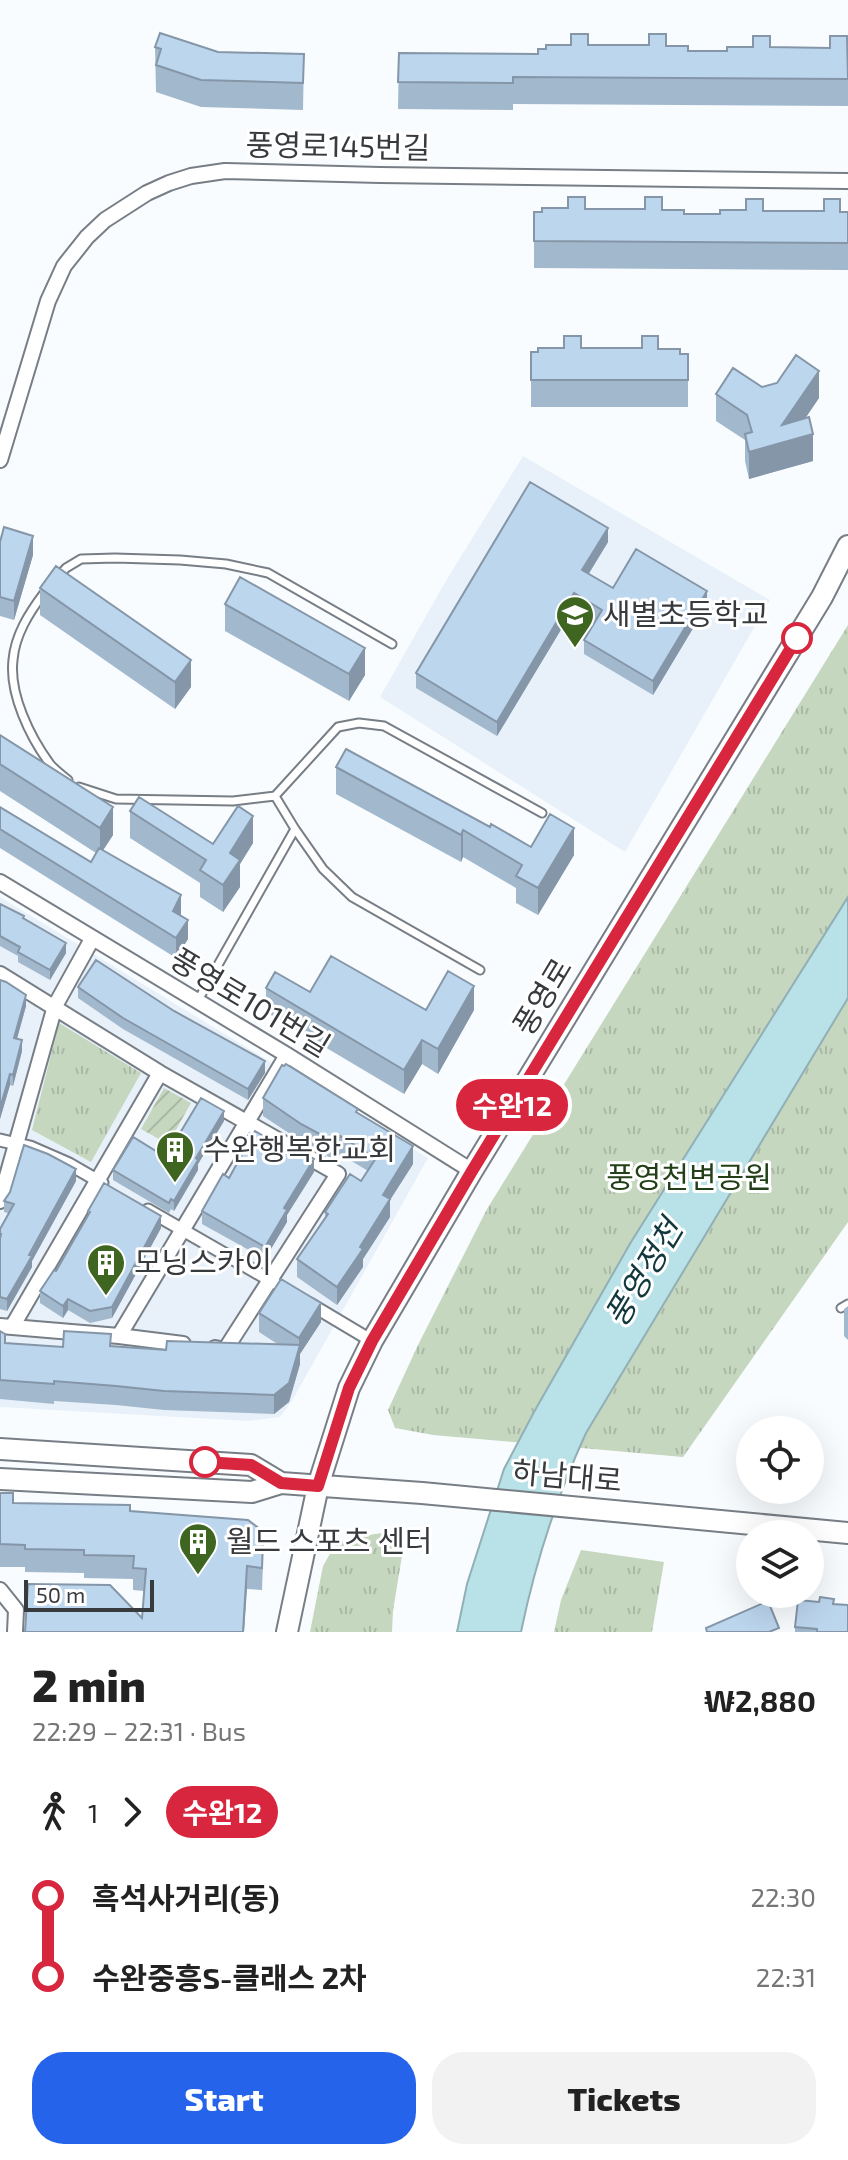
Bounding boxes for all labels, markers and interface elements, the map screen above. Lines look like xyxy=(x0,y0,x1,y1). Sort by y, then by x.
street label: 풍영로145번길 xyxy=(245,125,431,165)
school or university icon: 새별초등학교 xyxy=(554,594,596,649)
place label: 새별초등학교 xyxy=(603,595,769,631)
unlabelled marker xyxy=(782,623,812,653)
street label: 풍영로101번길 xyxy=(165,940,337,1063)
street label: 풍영로 xyxy=(505,951,578,1041)
line badge: 수완12 xyxy=(456,1079,568,1131)
text: 수완12 xyxy=(472,1088,552,1122)
building icon: 수완행복한교회 xyxy=(154,1129,196,1184)
place label: 수완행복한교회 xyxy=(203,1130,396,1166)
park label: 풍영천변공원 xyxy=(606,1158,772,1194)
water label: 풍영정천 xyxy=(596,1209,691,1332)
building icon: 모닝스카이 xyxy=(85,1242,127,1297)
place label: 모닝스카이 xyxy=(134,1243,272,1279)
map controls xyxy=(736,1416,824,1608)
button: locate xyxy=(736,1416,824,1504)
unlabelled marker xyxy=(190,1447,220,1477)
street label: 하남대로 xyxy=(511,1452,624,1498)
button: layers xyxy=(736,1520,824,1608)
building icon: 월드 스포츠 센터 xyxy=(177,1521,219,1576)
place label: 월드 스포츠 센터 xyxy=(226,1522,433,1558)
scale bar xyxy=(24,1576,154,1612)
text: 50 m xyxy=(36,1581,85,1607)
text: 2 min xyxy=(32,1658,146,1711)
text: ₩2,880 xyxy=(704,1682,816,1718)
text: 22:29 – 22:31 · Bus xyxy=(32,1715,246,1746)
icon: walk xyxy=(32,1790,76,1834)
icon: forward xyxy=(110,1790,154,1834)
text: 수완12 xyxy=(182,1795,262,1829)
text: 1 xyxy=(88,1797,98,1828)
text: 흑석사거리(동) xyxy=(92,1879,280,1915)
text: 22:30 xyxy=(751,1881,816,1912)
text: 수완중흥S-클래스 2차 xyxy=(92,1959,367,1995)
text: 22:31 xyxy=(756,1961,816,1992)
button: Start xyxy=(32,2052,416,2144)
button: Tickets xyxy=(432,2052,816,2144)

